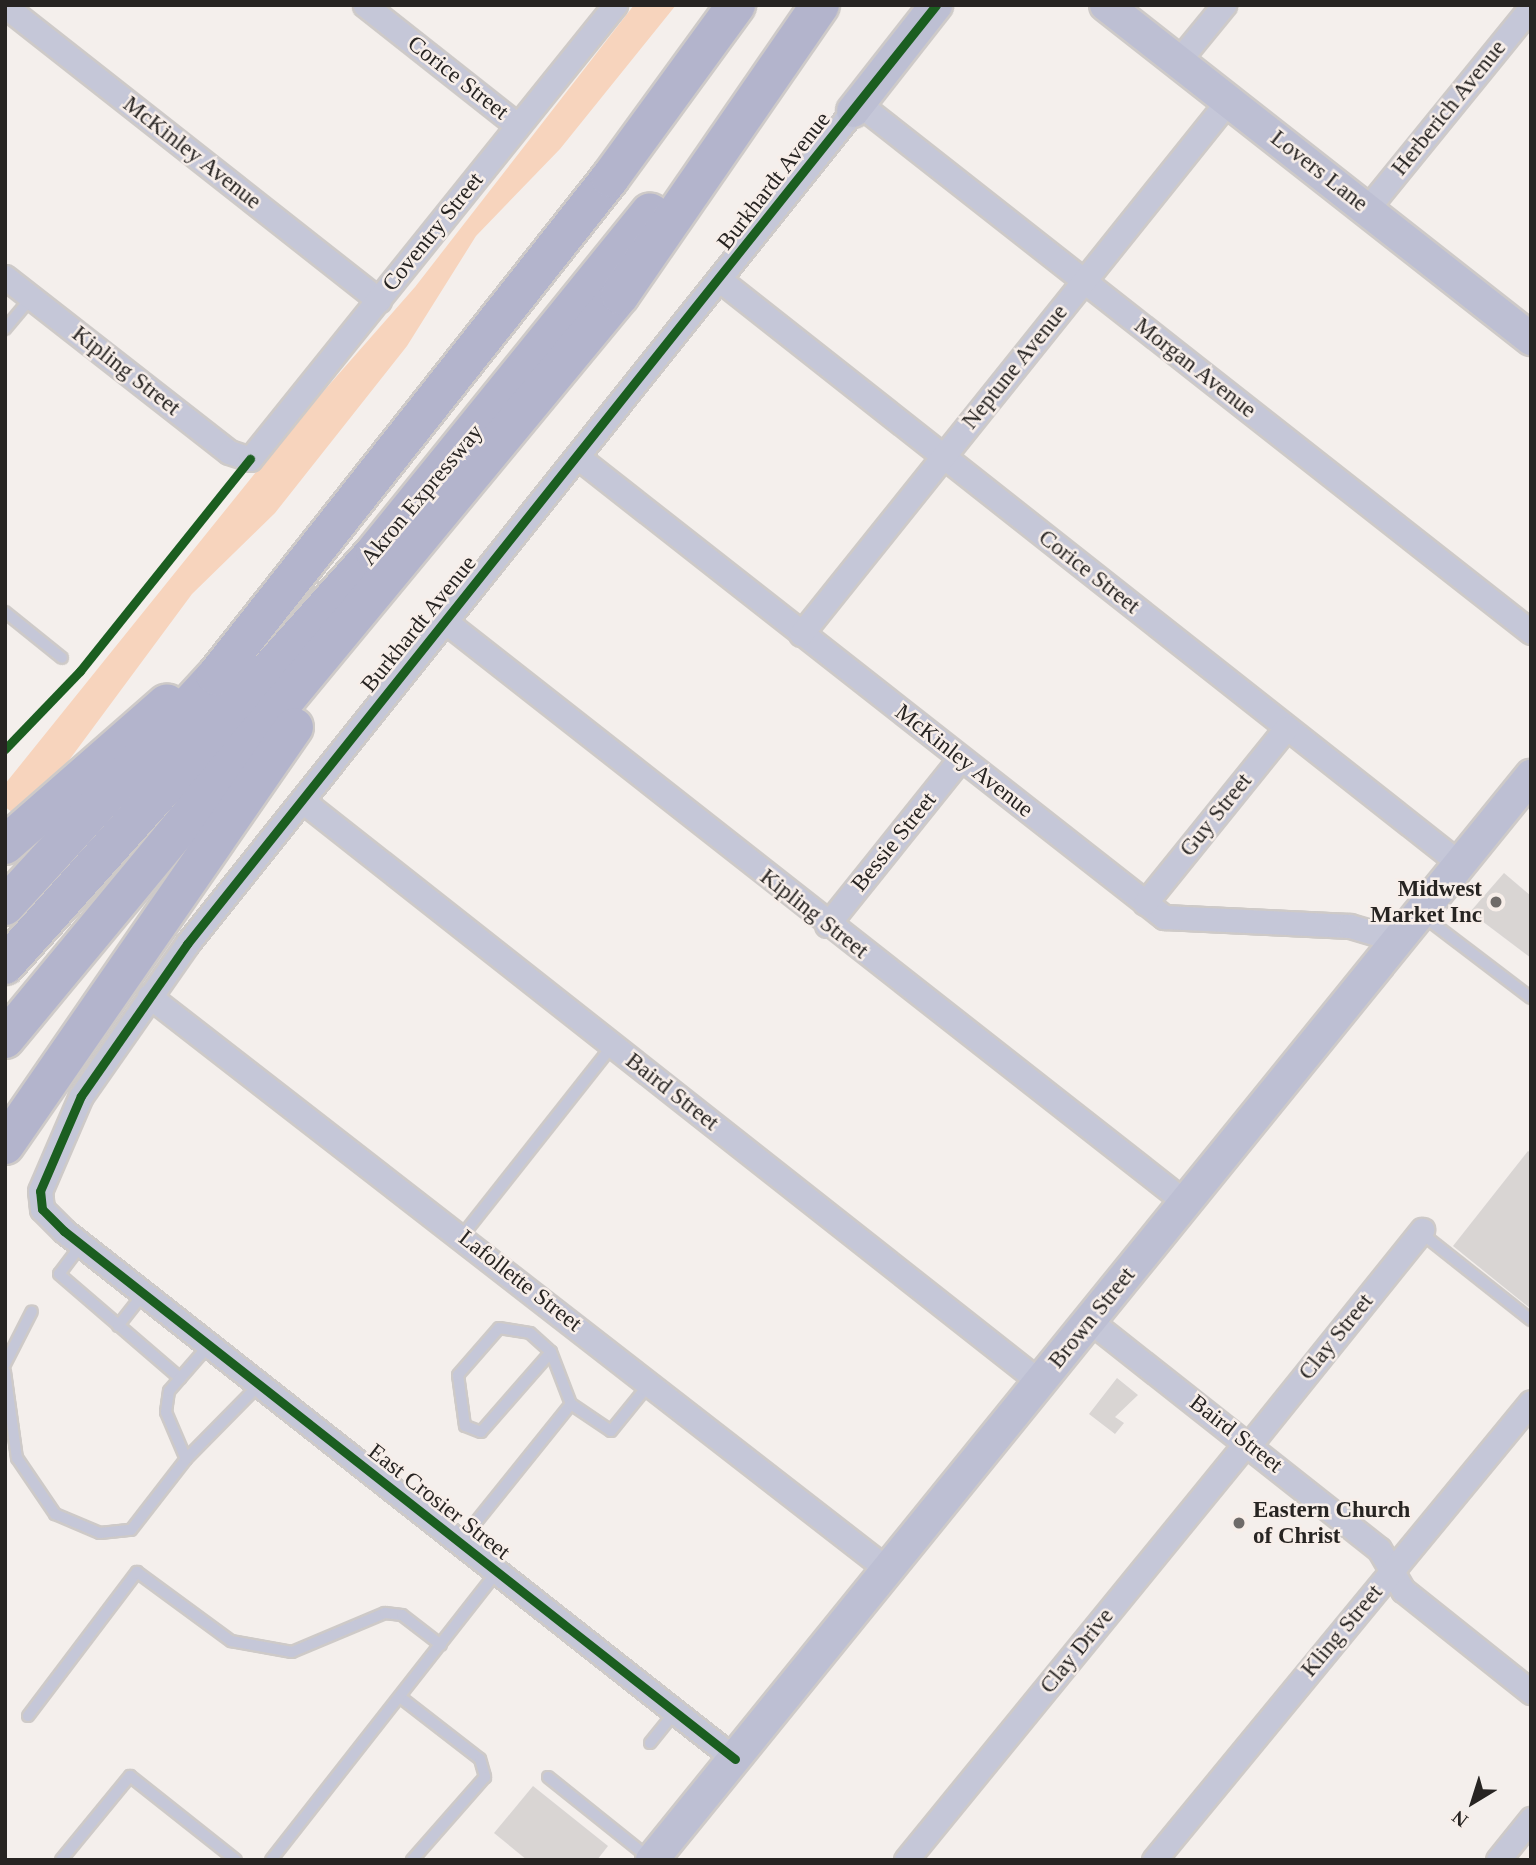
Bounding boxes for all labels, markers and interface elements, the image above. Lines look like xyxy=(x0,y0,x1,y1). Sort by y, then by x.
street label: Corice Street xyxy=(402,30,514,126)
street label: Herberich Avenue xyxy=(1386,34,1512,182)
street label: McKinley Avenue xyxy=(117,90,267,216)
street label: Burkhardt Avenue xyxy=(711,106,837,256)
street label: Lovers Lane xyxy=(1265,125,1373,217)
street label: Coventry Street xyxy=(377,167,489,297)
street label: Neptune Avenue xyxy=(956,299,1074,435)
street label: Morgan Avenue xyxy=(1128,312,1262,424)
street label: Kipling Street xyxy=(66,320,186,422)
street label: Akron Expressway xyxy=(355,419,489,571)
street label: Corice Street xyxy=(1033,524,1145,620)
street label: Burkhardt Avenue xyxy=(355,550,483,698)
street label: McKinley Avenue xyxy=(889,698,1039,824)
street label: Guy Street xyxy=(1174,768,1258,862)
street label: Bessie Street xyxy=(846,787,942,897)
street label: Kipling Street xyxy=(754,863,874,965)
place label: Midwest Market Inc xyxy=(1370,875,1482,929)
marker: Midwest Market Inc xyxy=(1488,894,1504,910)
street label: Baird Street xyxy=(620,1047,724,1137)
street label: Lafollette Street xyxy=(453,1224,587,1338)
street label: Brown Street xyxy=(1043,1262,1141,1374)
street label: Clay Street xyxy=(1293,1288,1379,1386)
street label: Baird Street xyxy=(1184,1389,1288,1479)
street label: East Crosier Street xyxy=(363,1438,515,1566)
place label: Eastern Church of Christ xyxy=(1253,1496,1410,1550)
marker: Eastern Church of Christ xyxy=(1231,1515,1247,1531)
street label: Kling Street xyxy=(1296,1579,1388,1683)
street label: Clay Drive xyxy=(1034,1603,1120,1699)
north arrow xyxy=(1438,1767,1508,1837)
text: N xyxy=(1448,1806,1472,1831)

